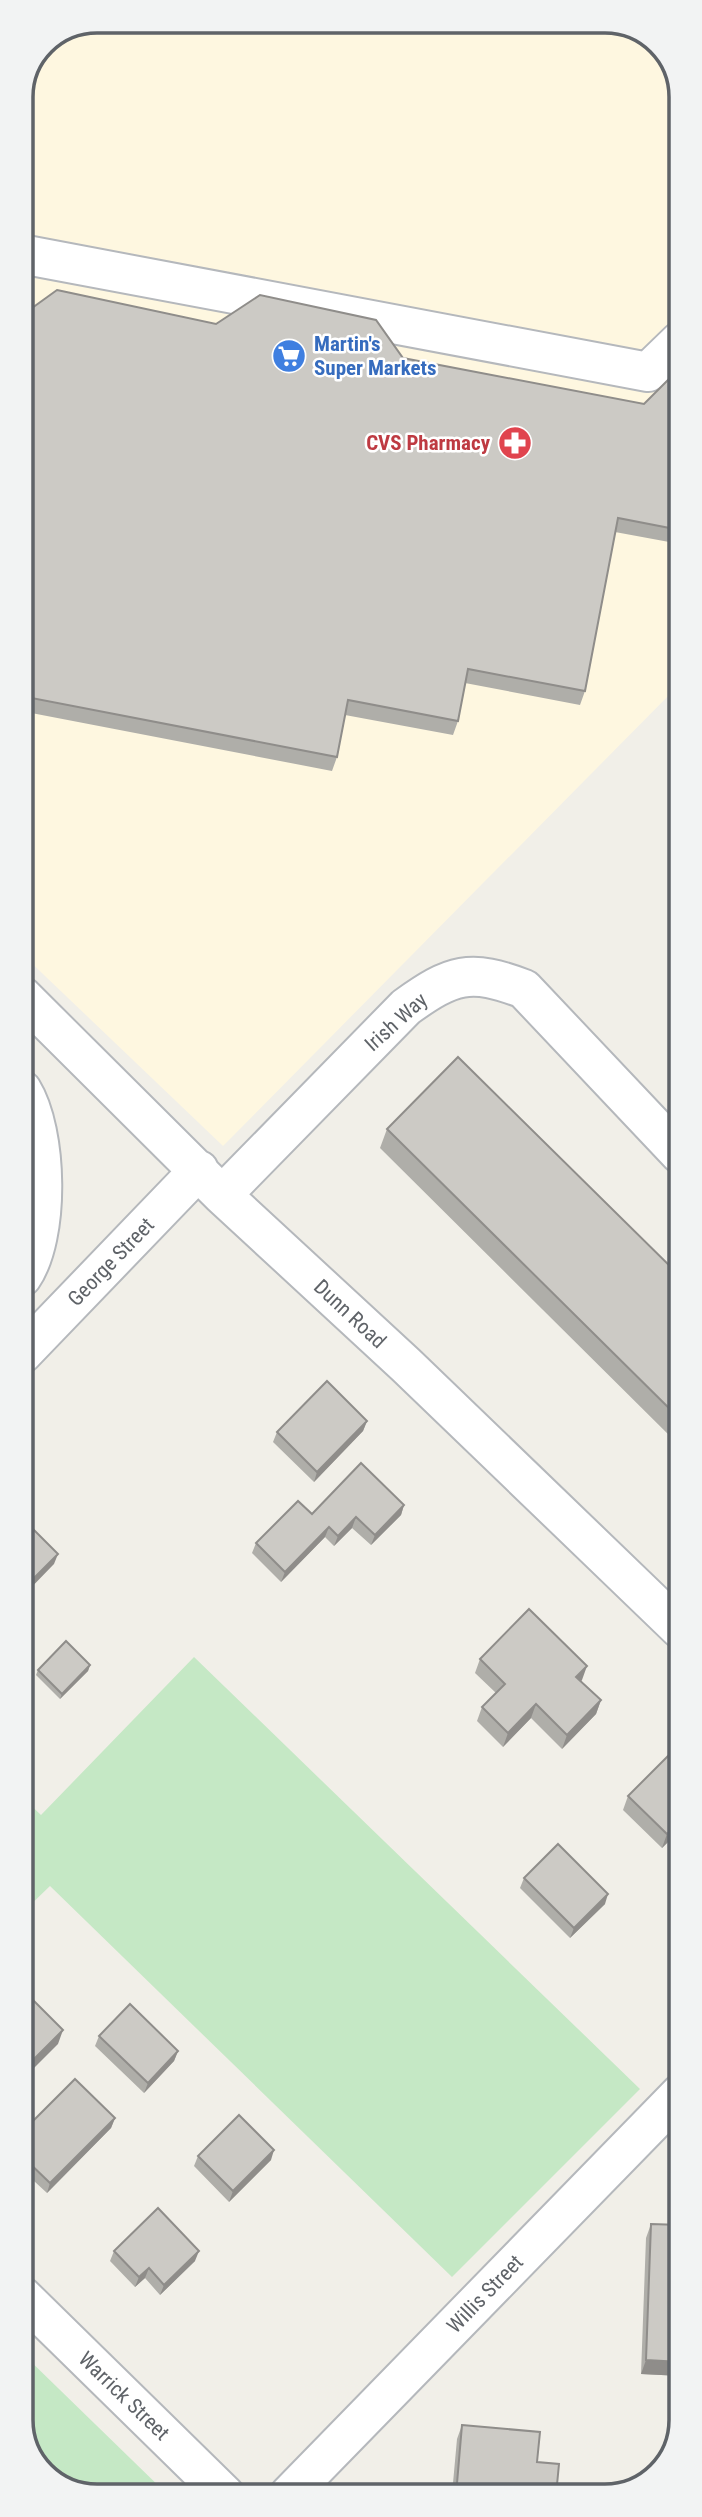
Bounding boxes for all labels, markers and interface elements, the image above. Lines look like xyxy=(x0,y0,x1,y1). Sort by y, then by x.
place label: Martin's Super Markets xyxy=(314,332,437,380)
supermarket icon: Martin's Super Markets xyxy=(270,337,308,375)
pharmacy icon: CVS Pharmacy xyxy=(496,424,534,462)
place label: CVS Pharmacy xyxy=(366,431,491,455)
street label: Irish Way xyxy=(360,988,432,1056)
street label: George Street xyxy=(63,1213,159,1311)
street label: Dunn Road xyxy=(309,1275,391,1353)
street label: Willis Street xyxy=(442,2250,528,2338)
street label: Warrick Street xyxy=(74,2347,174,2445)

